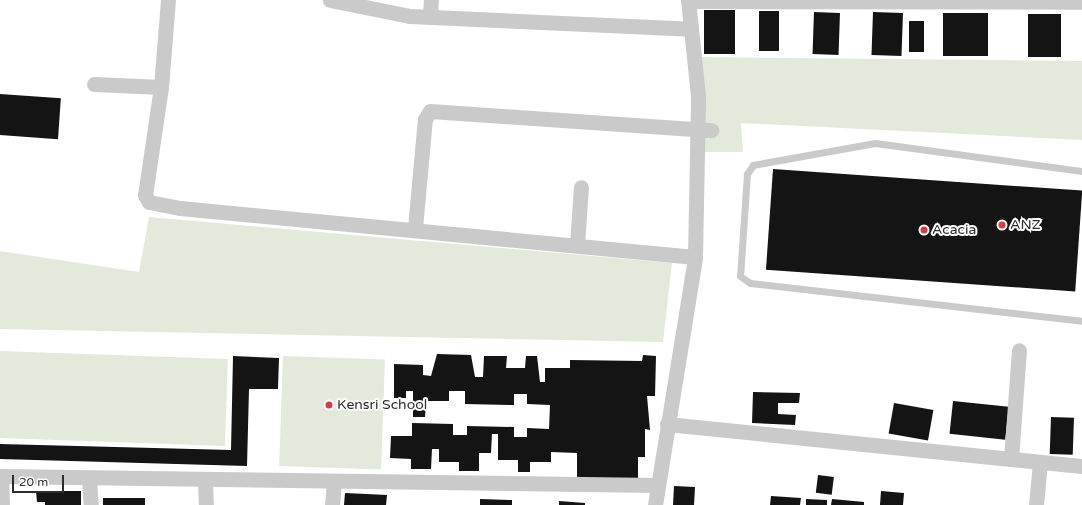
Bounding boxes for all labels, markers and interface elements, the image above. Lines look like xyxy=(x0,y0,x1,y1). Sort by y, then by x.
place label: ANZ xyxy=(1010,217,1041,233)
marker: ANZ xyxy=(997,220,1007,230)
place label: Acacia xyxy=(932,222,976,238)
marker: Acacia xyxy=(919,225,929,235)
place label: Kensri School xyxy=(337,397,427,413)
marker: Kensri School xyxy=(324,400,334,410)
scale bar xyxy=(14,467,66,493)
text: 20 m xyxy=(19,475,48,489)

